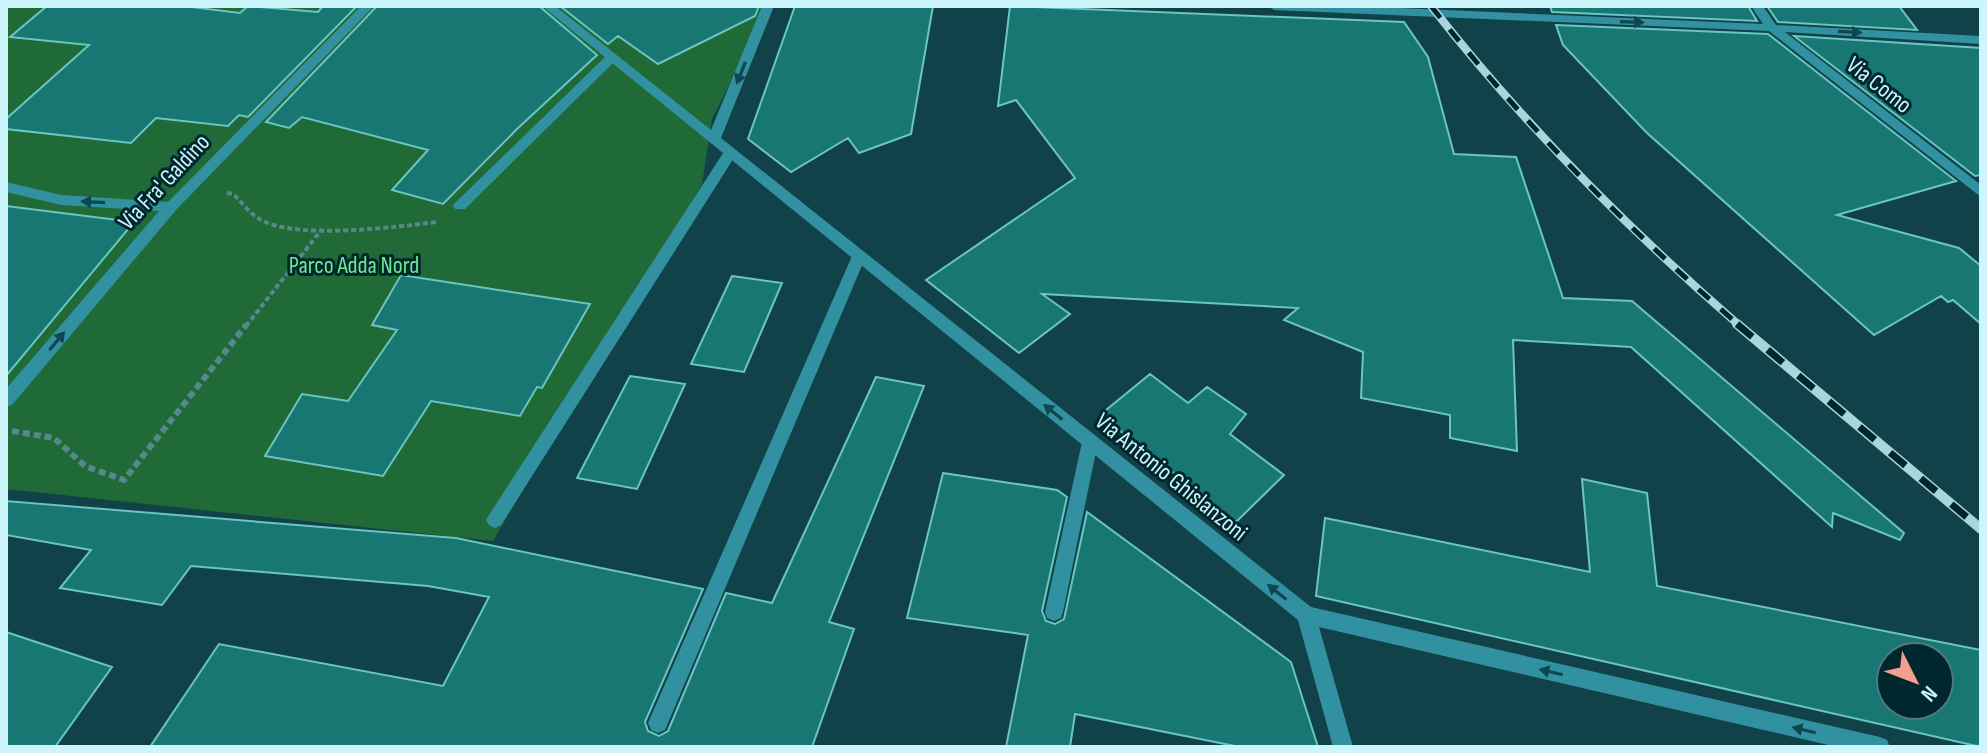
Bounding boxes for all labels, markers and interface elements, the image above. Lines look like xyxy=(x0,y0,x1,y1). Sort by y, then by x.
one-way arrow xyxy=(1620,15,1645,28)
one-way arrow xyxy=(1838,26,1863,39)
street label: Via Como xyxy=(1840,50,1918,120)
one-way arrow xyxy=(734,61,747,85)
street label: Via Fra' Galdino xyxy=(112,128,216,236)
one-way arrow xyxy=(80,195,105,208)
park label: Parco Adda Nord xyxy=(289,251,419,280)
one-way arrow xyxy=(47,331,65,350)
one-way arrow xyxy=(1043,404,1063,421)
street label: Via Antonio Ghislanzoni xyxy=(1089,407,1253,547)
one-way arrow xyxy=(1267,585,1287,601)
north arrow xyxy=(1875,641,1955,721)
one-way arrow xyxy=(1538,665,1563,678)
text: N xyxy=(1915,680,1943,707)
one-way arrow xyxy=(1791,723,1816,736)

